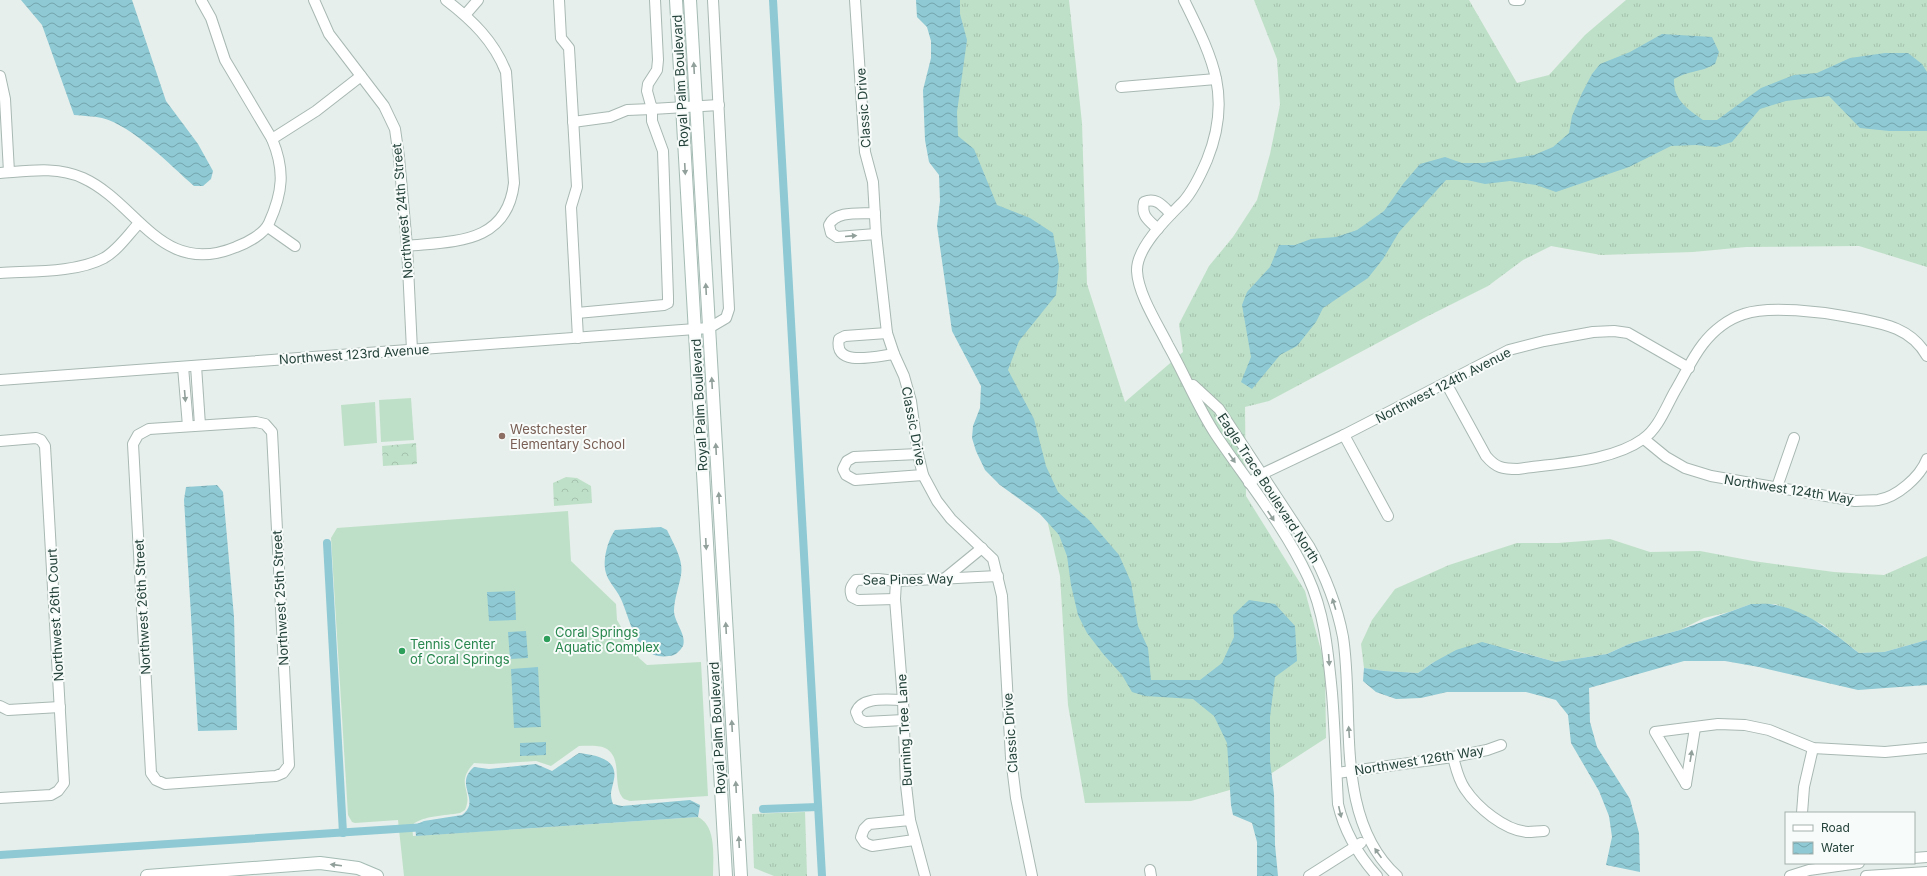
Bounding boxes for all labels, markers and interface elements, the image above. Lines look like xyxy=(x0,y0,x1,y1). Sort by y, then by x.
street label: Royal Palm Boulevard xyxy=(669,14,691,148)
one-way arrow xyxy=(691,62,698,74)
street label: Classic Drive xyxy=(852,67,874,149)
street label: Northwest 24th Street xyxy=(388,143,416,279)
one-way arrow xyxy=(682,163,689,175)
one-way arrow xyxy=(845,233,857,239)
one-way arrow xyxy=(703,283,710,295)
street label: Royal Palm Boulevard xyxy=(688,338,710,472)
street label: Northwest 123rd Avenue xyxy=(278,341,430,367)
street label: Northwest 124th Avenue xyxy=(1373,344,1513,426)
one-way arrow xyxy=(708,377,715,389)
street label: Classic Drive xyxy=(898,385,930,467)
one-way arrow xyxy=(182,390,189,402)
street label: Eagle Trace Boulevard North xyxy=(1214,410,1324,566)
place label: Westchester Elementary School xyxy=(510,421,625,452)
marker: Westchester Elementary School xyxy=(497,431,507,441)
one-way arrow xyxy=(712,443,719,455)
one-way arrow xyxy=(1228,452,1236,463)
street label: Northwest 124th Way xyxy=(1723,471,1855,507)
one-way arrow xyxy=(715,492,722,504)
one-way arrow xyxy=(1267,510,1275,521)
street label: Northwest 25th Street xyxy=(268,530,292,666)
one-way arrow xyxy=(703,538,710,550)
street label: Northwest 26th Street xyxy=(130,539,154,675)
street label: Northwest 26th Court xyxy=(44,548,66,682)
street label: Sea Pines Way xyxy=(862,570,954,588)
one-way arrow xyxy=(1331,597,1337,609)
one-way arrow xyxy=(723,622,730,634)
place label: Coral Springs Aquatic Complex xyxy=(555,624,660,655)
marker: Coral Springs Aquatic Complex xyxy=(542,634,552,644)
place label: Tennis Center of Coral Springs xyxy=(410,636,510,667)
marker: Tennis Center of Coral Springs xyxy=(397,646,407,656)
one-way arrow xyxy=(1325,654,1332,666)
street label: Royal Palm Boulevard xyxy=(706,661,728,795)
street label: Burning Tree Lane xyxy=(893,673,915,787)
street label: Classic Drive xyxy=(999,692,1021,774)
one-way arrow xyxy=(728,720,735,732)
one-way arrow xyxy=(1346,726,1353,738)
street label: Northwest 126th Way xyxy=(1353,742,1485,778)
one-way arrow xyxy=(1688,750,1694,762)
one-way arrow xyxy=(732,781,739,793)
one-way arrow xyxy=(1337,806,1343,818)
legend xyxy=(1785,812,1915,864)
text: Road xyxy=(1821,820,1850,835)
one-way arrow xyxy=(736,835,742,848)
text: Water xyxy=(1821,840,1855,855)
one-way arrow xyxy=(1374,848,1382,859)
one-way arrow xyxy=(330,861,342,868)

